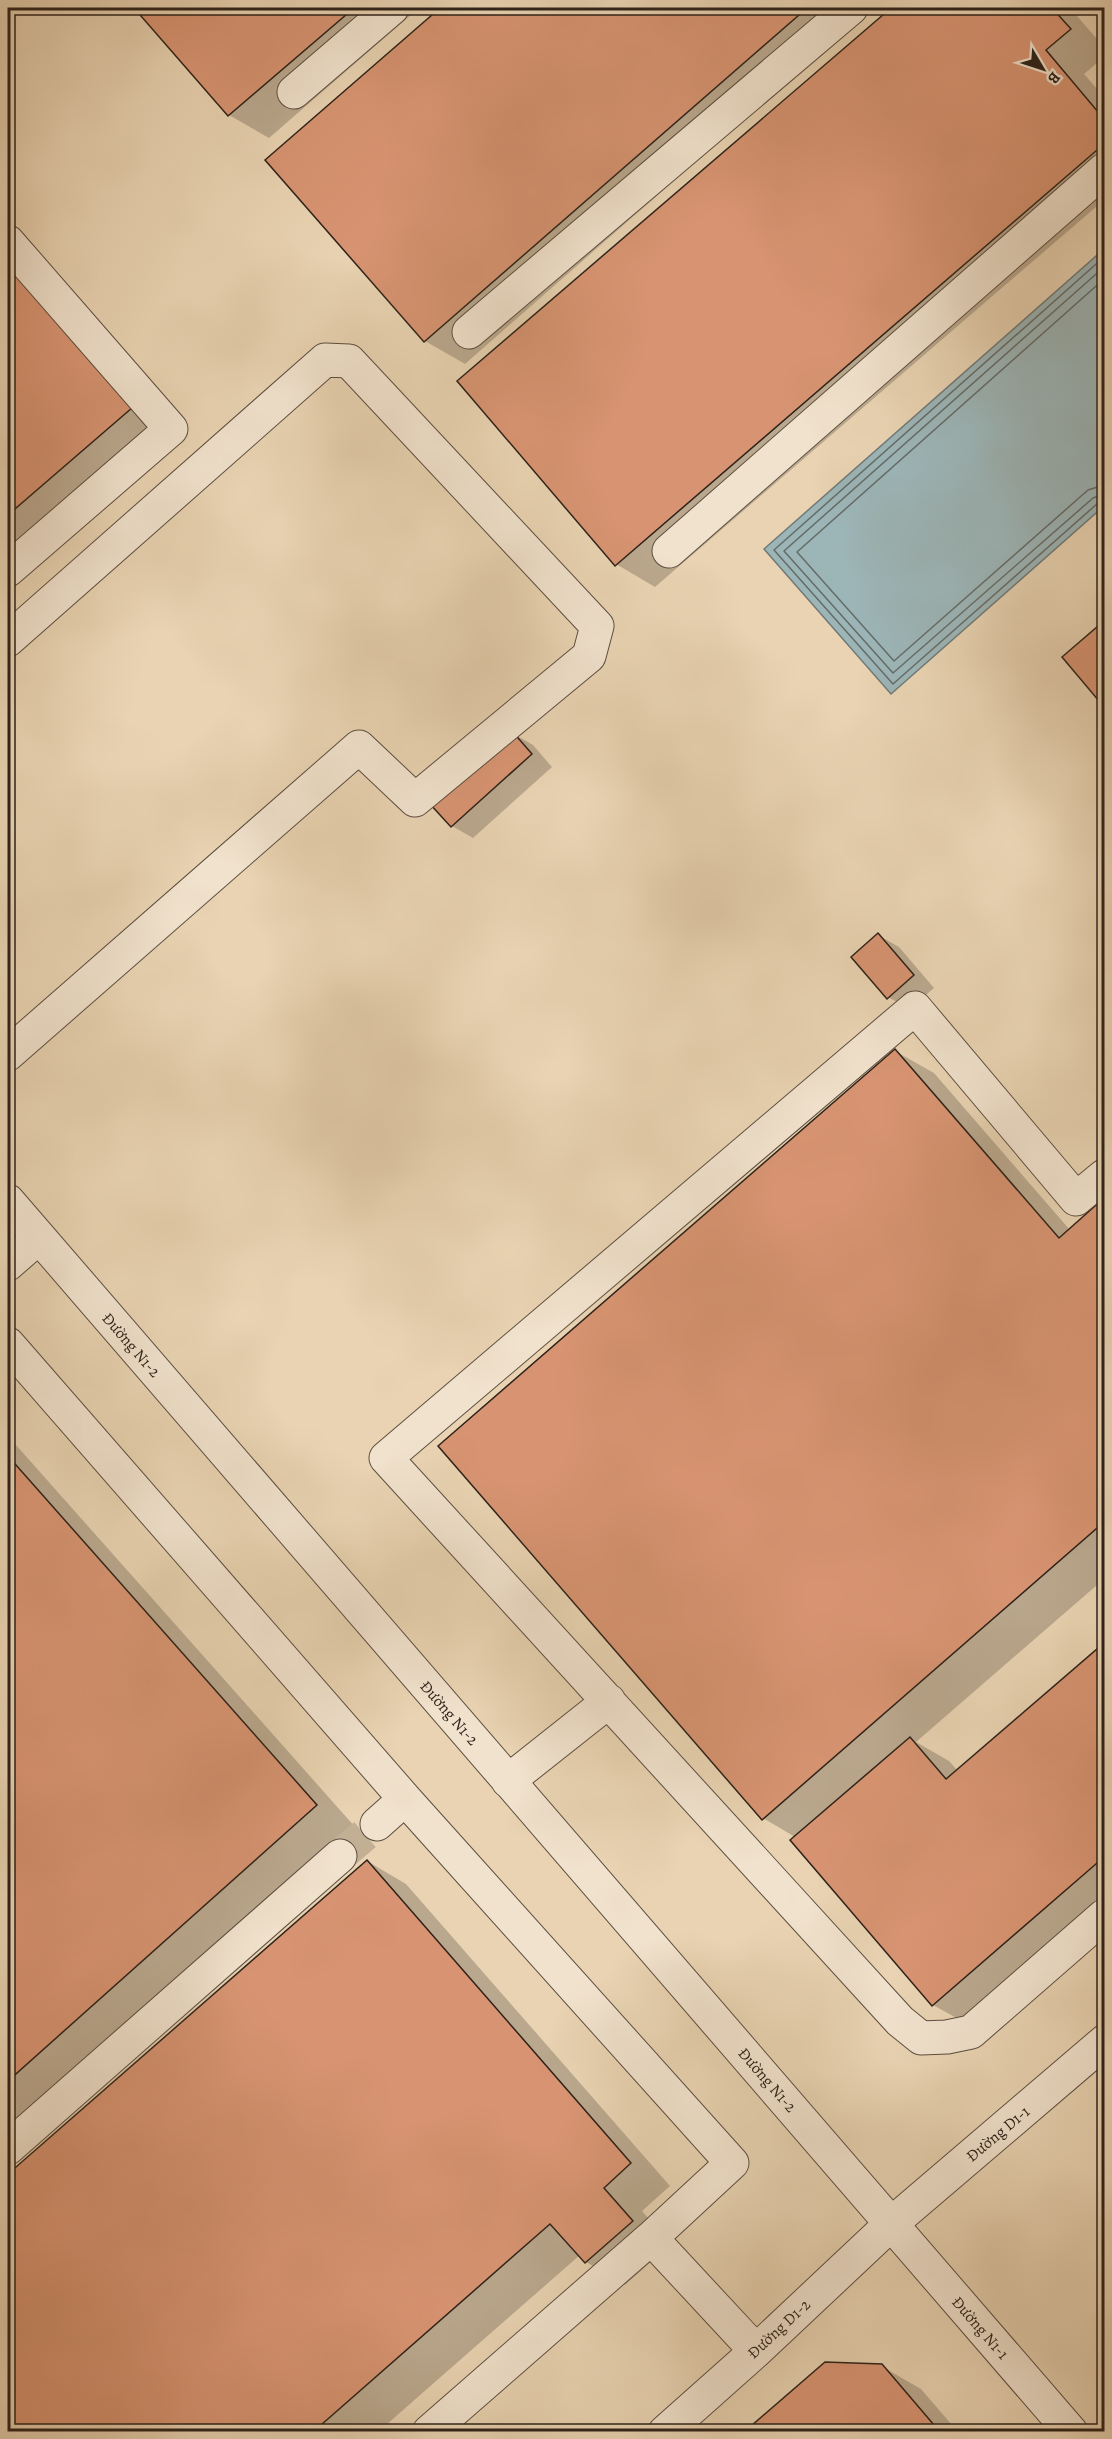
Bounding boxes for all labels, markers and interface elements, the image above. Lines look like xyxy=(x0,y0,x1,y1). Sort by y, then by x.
north arrow xyxy=(1013,39,1073,99)
text: B xyxy=(1042,67,1066,89)
street label: Đường N1-2 xyxy=(97,1308,166,1382)
street label: Đường N1-2 xyxy=(415,1676,484,1750)
street label: Đường N1-2 xyxy=(733,2043,802,2117)
street label: Đường D1-1 xyxy=(962,2101,1035,2167)
street label: Đường N1-1 xyxy=(946,2292,1014,2365)
street label: Đường D1-2 xyxy=(743,2294,816,2364)

